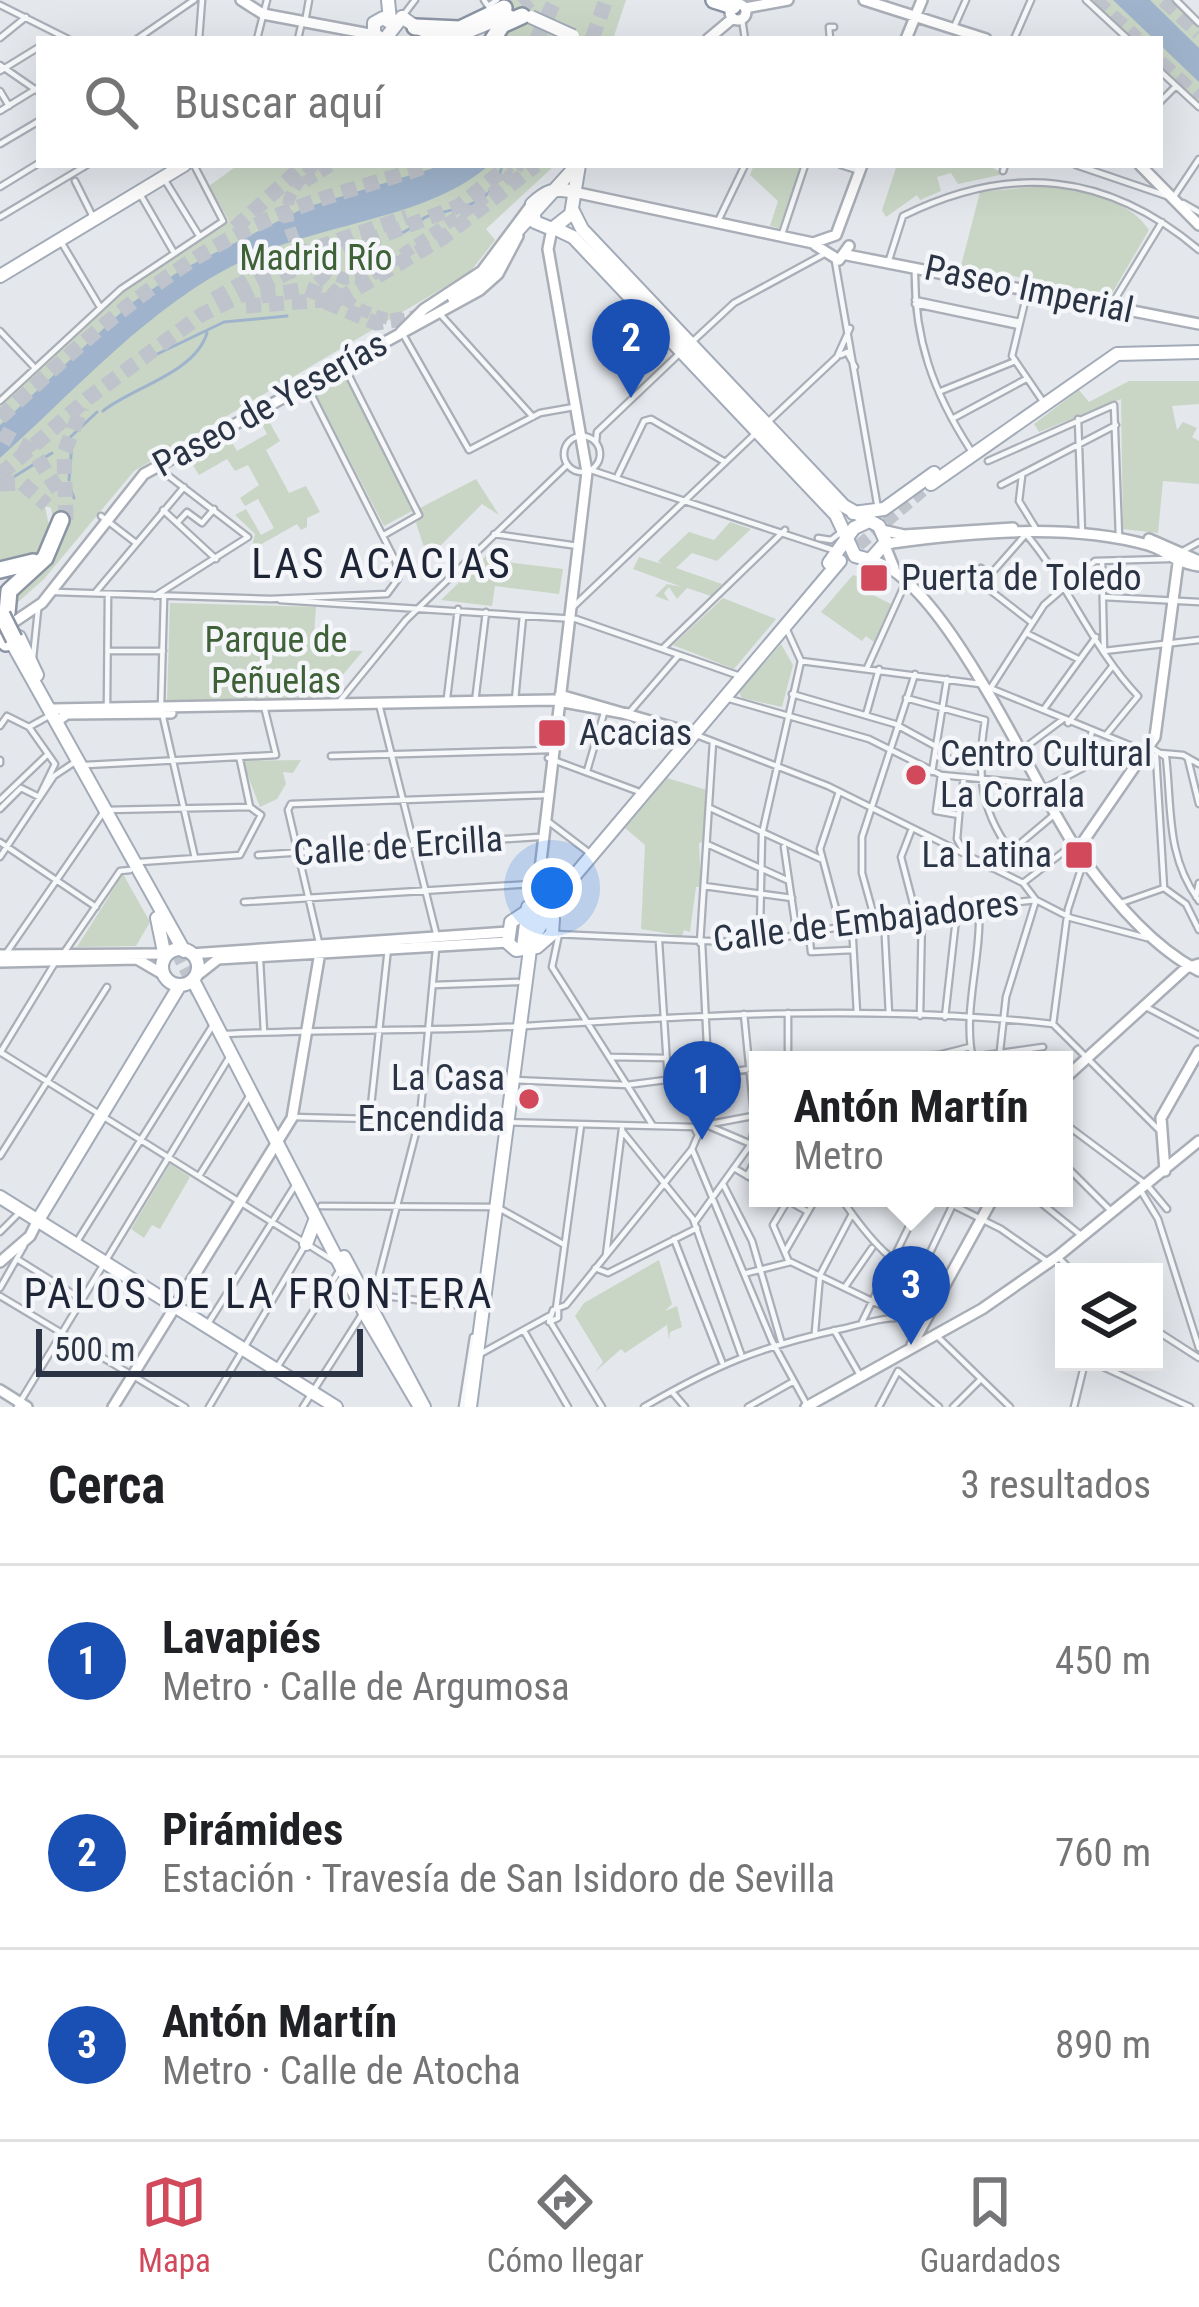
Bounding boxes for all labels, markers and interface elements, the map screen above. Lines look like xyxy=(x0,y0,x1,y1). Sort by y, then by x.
search box xyxy=(36,36,1163,168)
icon: search xyxy=(78,69,144,135)
text: Buscar aquí xyxy=(174,76,384,129)
park label: Madrid Río xyxy=(239,237,393,279)
street label: Paseo Imperial xyxy=(921,246,1137,332)
pin: 2 xyxy=(592,299,670,398)
street label: Paseo de Yeserías xyxy=(146,322,394,486)
district label: LAS ACACIAS xyxy=(251,539,513,588)
place label: Puerta de Toledo xyxy=(901,557,1142,599)
marker: Puerta de Toledo xyxy=(858,562,890,594)
park label: Parque de Peñuelas xyxy=(205,619,347,702)
place label: Acacias xyxy=(579,712,692,754)
marker: Acacias xyxy=(536,717,568,749)
place label: Centro Cultural La Corrala xyxy=(940,733,1152,816)
marker: Centro Cultural La Corrala xyxy=(903,762,929,788)
street label: Calle de Ercilla xyxy=(292,818,504,874)
place label: La Latina xyxy=(921,834,1052,876)
marker: La Latina xyxy=(1063,839,1095,871)
your location xyxy=(522,858,582,918)
street label: Calle de Embajadores xyxy=(711,881,1021,961)
pin: 1 xyxy=(663,1041,741,1140)
popup xyxy=(749,1051,1073,1207)
place label: La Casa Encendida xyxy=(358,1057,505,1140)
text: Antón Martín xyxy=(793,1080,1029,1133)
marker: La Casa Encendida xyxy=(516,1086,542,1112)
text: Metro xyxy=(793,1133,884,1179)
pin: 3 xyxy=(872,1246,950,1345)
map controls xyxy=(1055,1263,1163,1371)
button: layers xyxy=(1055,1263,1163,1371)
district label: PALOS DE LA FRONTERA xyxy=(23,1269,495,1318)
scale bar xyxy=(36,1323,363,1376)
text: 500 m xyxy=(54,1330,135,1369)
text: Cerca xyxy=(48,1456,165,1515)
text: 3 resultados xyxy=(960,1462,1151,1508)
text: Lavapiés xyxy=(162,1611,321,1664)
text: 1 xyxy=(77,1638,97,1684)
text: 450 m xyxy=(1055,1638,1151,1684)
text: Metro · Calle de Argumosa xyxy=(162,1664,570,1710)
text: Pirámides xyxy=(162,1803,343,1856)
text: 2 xyxy=(77,1830,97,1876)
text: 760 m xyxy=(1055,1830,1151,1876)
text: Estación · Travesía de San Isidoro de Sevilla xyxy=(162,1856,835,1902)
text: Antón Martín xyxy=(162,1995,397,2048)
text: 3 xyxy=(77,2022,97,2068)
text: 890 m xyxy=(1055,2022,1151,2068)
text: Metro · Calle de Atocha xyxy=(162,2048,521,2094)
tab: Mapa xyxy=(138,2169,211,2280)
tab: Cómo llegar xyxy=(487,2169,644,2280)
tab: Guardados xyxy=(920,2169,1061,2280)

